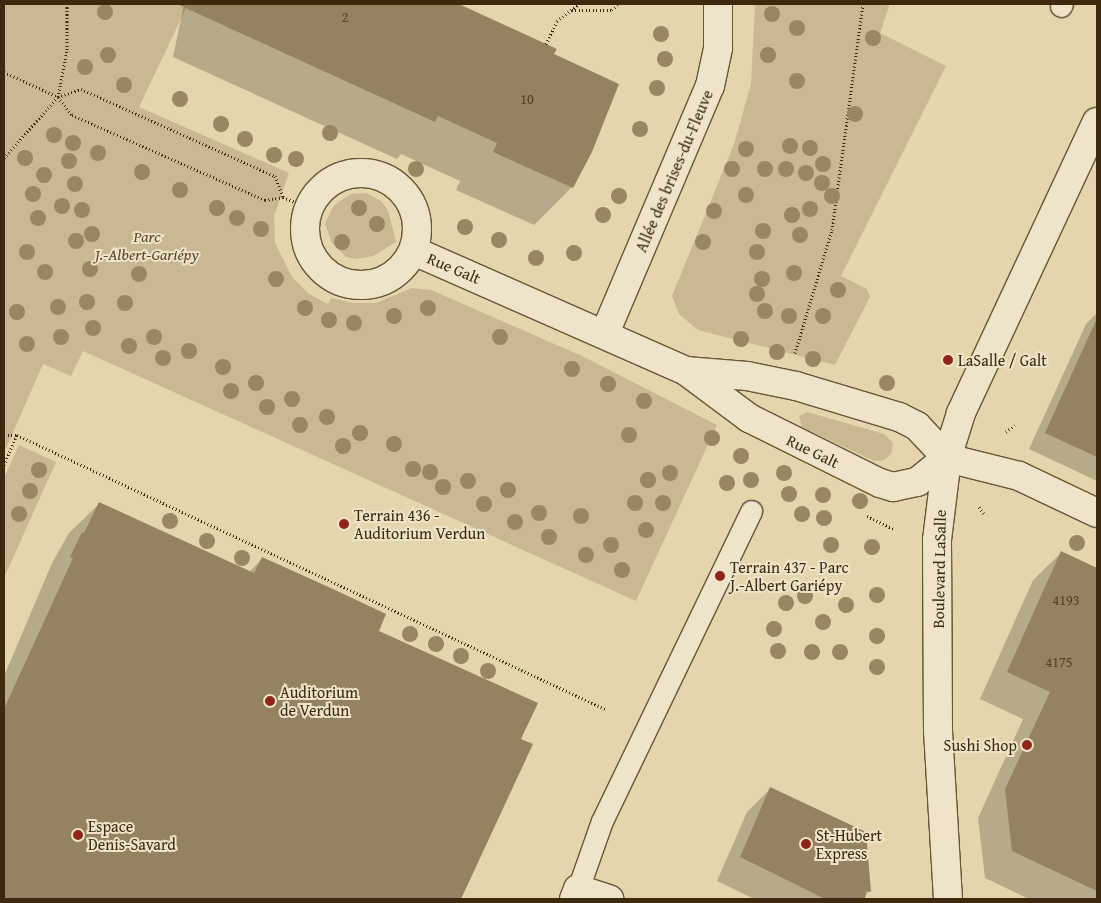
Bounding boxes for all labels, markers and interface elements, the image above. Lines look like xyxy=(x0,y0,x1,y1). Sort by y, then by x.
house number: 2 xyxy=(342,9,348,25)
street label: Allée des brises-du-Fleuve xyxy=(631,87,717,255)
house number: 10 xyxy=(520,91,534,107)
park label: Parc J.-Albert-Gariépy xyxy=(95,226,199,264)
street label: Rue Galt xyxy=(424,248,484,288)
place label: LaSalle / Galt xyxy=(958,350,1047,370)
marker: LaSalle / Galt xyxy=(942,354,954,366)
street label: Rue Galt xyxy=(784,430,842,472)
place label: Terrain 436 - Auditorium Verdun xyxy=(354,505,485,543)
street label: Boulevard LaSalle xyxy=(928,509,950,629)
marker: Terrain 436 - Auditorium Verdun xyxy=(338,518,350,530)
place label: Terrain 437 - Parc J.-Albert Gariépy xyxy=(730,557,849,595)
marker: Terrain 437 - Parc J.-Albert Gariépy xyxy=(714,570,726,582)
house number: 4193 xyxy=(1053,592,1079,608)
house number: 4175 xyxy=(1046,654,1072,670)
place label: Auditorium de Verdun xyxy=(280,682,358,720)
marker: Auditorium de Verdun xyxy=(264,695,276,707)
place label: Sushi Shop xyxy=(944,735,1017,755)
marker: Sushi Shop xyxy=(1021,739,1033,751)
place label: Espace Denis-Savard xyxy=(88,816,176,854)
place label: St-Hubert Express xyxy=(816,825,882,863)
marker: Espace Denis-Savard xyxy=(72,829,84,841)
marker: St-Hubert Express xyxy=(800,838,812,850)

